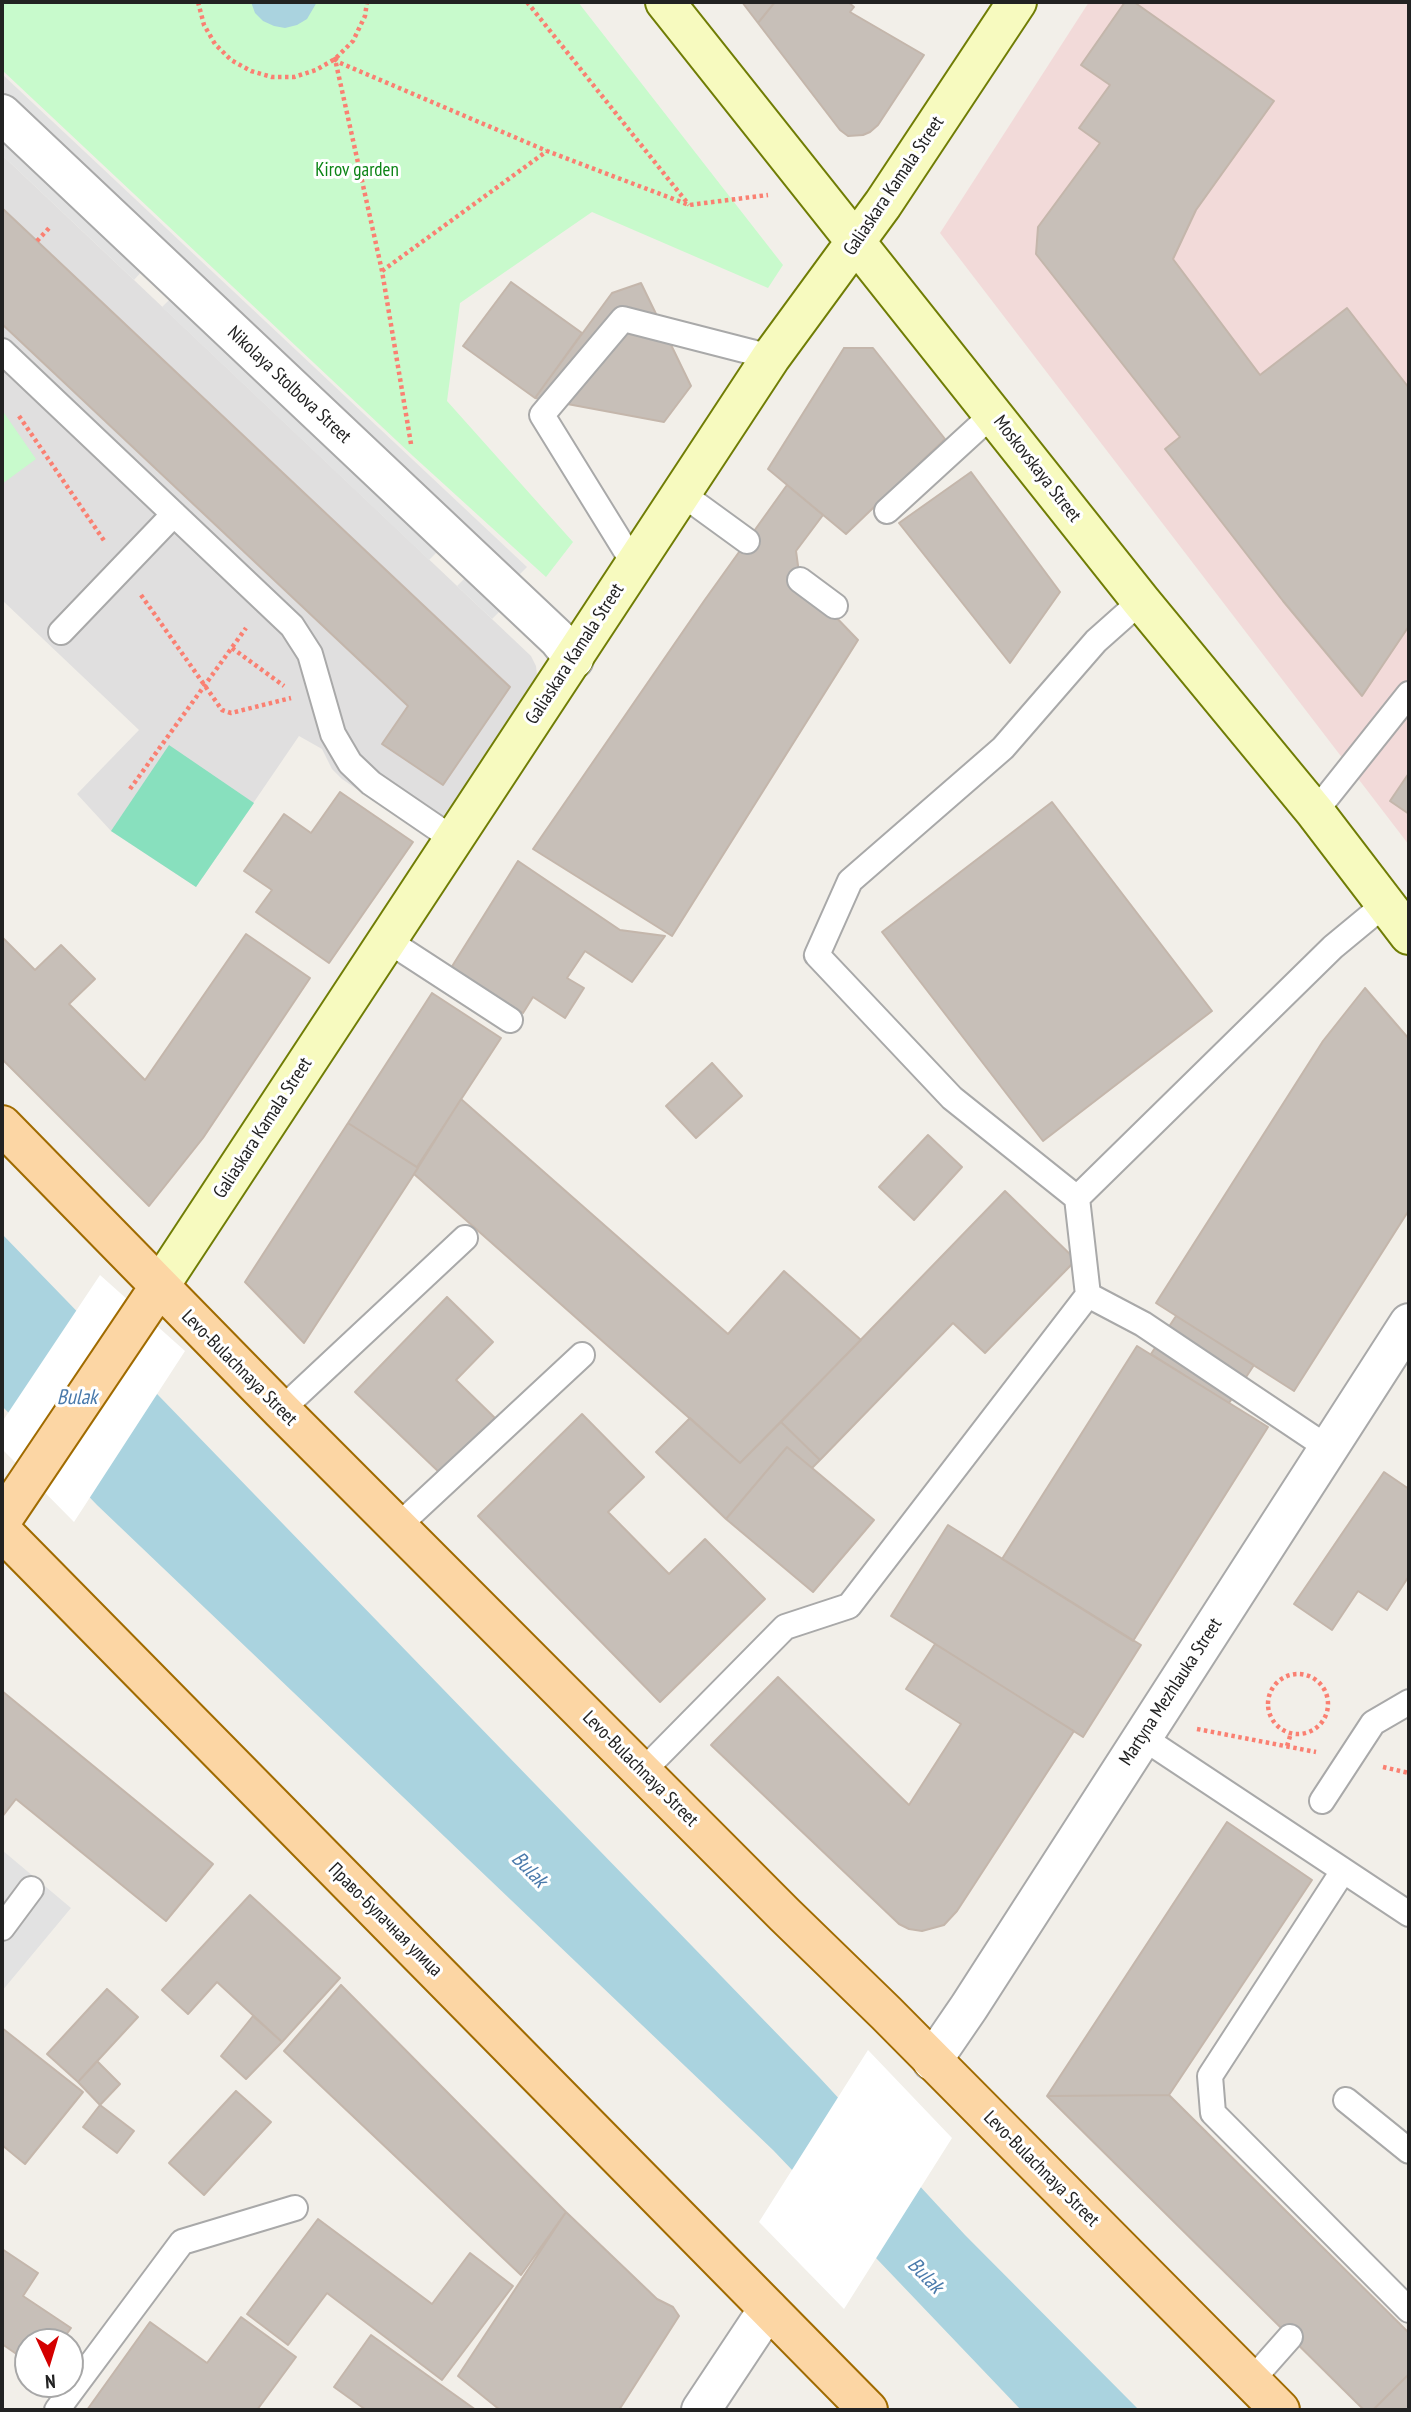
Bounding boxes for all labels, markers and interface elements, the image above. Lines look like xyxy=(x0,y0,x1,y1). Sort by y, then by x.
street label: Galiaskara Kamala Street xyxy=(839,112,949,260)
park label: Kirov garden xyxy=(315,160,399,182)
street label: Nikolaya Stolbova Street xyxy=(222,322,356,448)
street label: Moskovskaya Street xyxy=(988,411,1086,527)
street label: Galiaskara Kamala Street xyxy=(521,579,629,729)
street label: Galiaskara Kamala Street xyxy=(209,1053,317,1203)
street label: Levo-Bulachnaya Street xyxy=(176,1305,302,1431)
water label: Bulak xyxy=(57,1385,97,1411)
street label: Martyna Mezhlauka Street xyxy=(1115,1614,1227,1770)
street label: Levo-Bulachnaya Street xyxy=(577,1706,703,1832)
water label: Bulak xyxy=(506,1847,552,1893)
street label: Право-Булачная улица xyxy=(323,1858,447,1982)
street label: Levo-Bulachnaya Street xyxy=(978,2106,1104,2232)
water label: Bulak xyxy=(902,2253,948,2299)
north arrow xyxy=(14,2328,84,2398)
text: N xyxy=(44,2370,56,2394)

